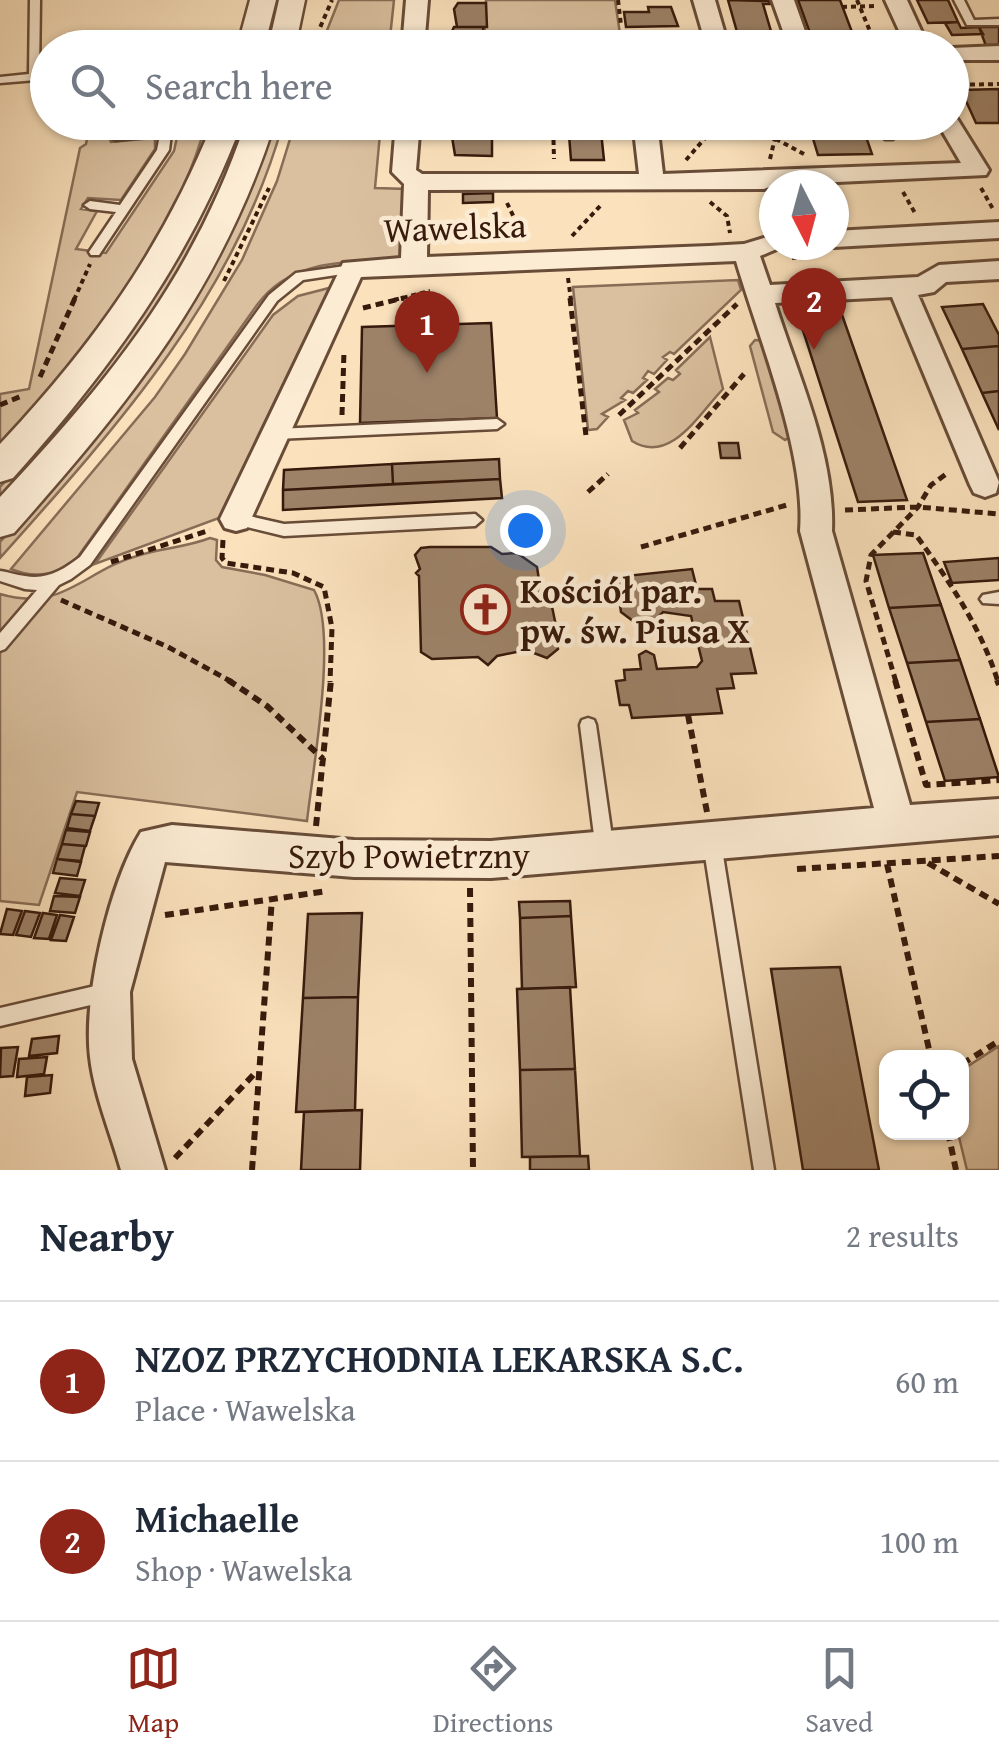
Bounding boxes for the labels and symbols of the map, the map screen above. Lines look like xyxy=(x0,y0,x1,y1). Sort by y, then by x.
north arrow xyxy=(759,170,849,260)
street label: Wawelska xyxy=(383,199,528,255)
pin: 2 xyxy=(782,268,846,350)
pin: 1 xyxy=(394,290,460,373)
your location xyxy=(500,505,551,556)
place label: Kościół par. pw. św. Piusa X xyxy=(520,565,750,656)
church icon: Kościół par. pw. św. Piusa X xyxy=(459,584,511,636)
street label: Szyb Powietrzny xyxy=(288,830,531,881)

